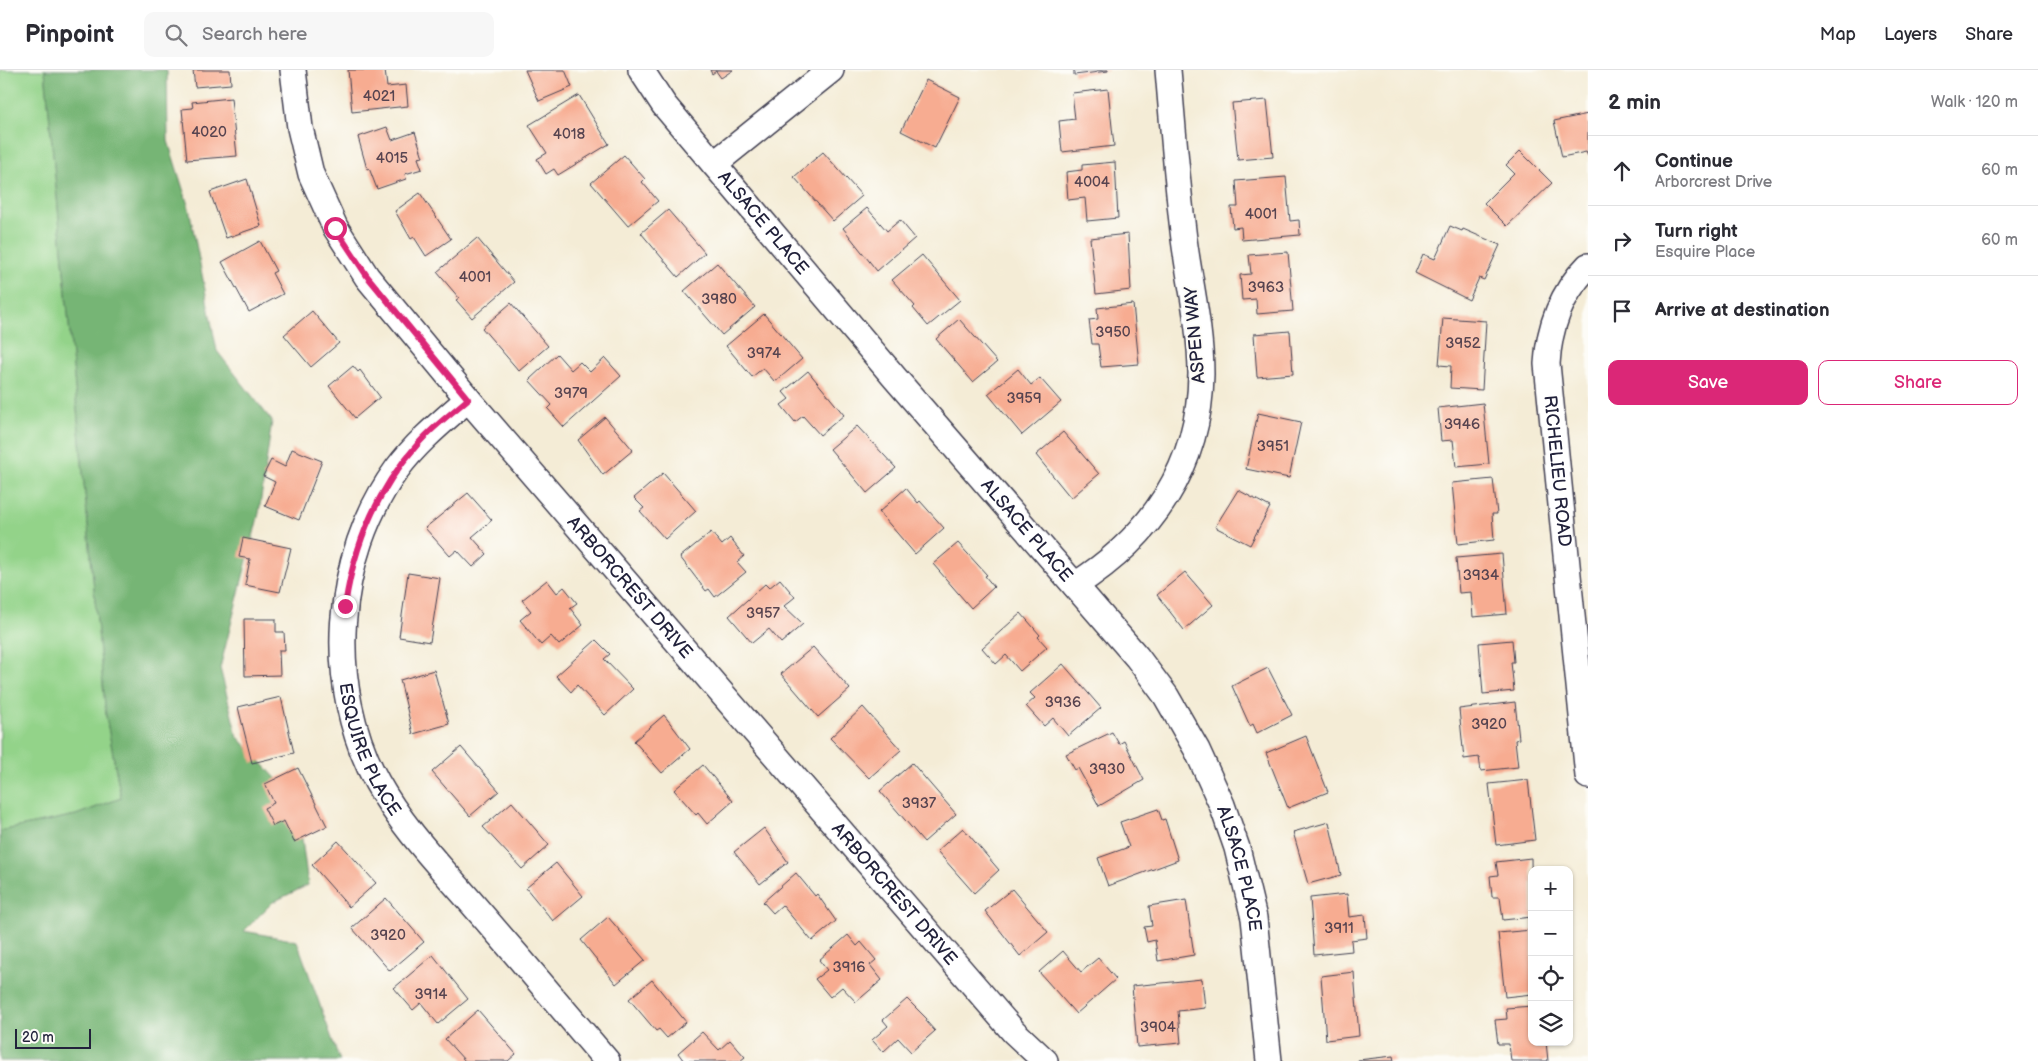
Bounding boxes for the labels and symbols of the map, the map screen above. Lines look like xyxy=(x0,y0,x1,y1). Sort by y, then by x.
house number: 4021 xyxy=(363,87,395,106)
house number: 4020 xyxy=(191,123,227,142)
house number: 4018 xyxy=(553,125,586,144)
house number: 4015 xyxy=(376,149,408,168)
street label: ALSACE PLACE xyxy=(714,167,813,279)
house number: 4004 xyxy=(1074,173,1110,192)
house number: 4001 xyxy=(1245,205,1277,224)
route start xyxy=(324,217,347,240)
house number: 4001 xyxy=(459,268,491,287)
house number: 3963 xyxy=(1248,278,1284,297)
street label: ASPEN WAY xyxy=(1180,285,1210,385)
house number: 3980 xyxy=(701,290,737,309)
house number: 3950 xyxy=(1095,323,1131,342)
house number: 3952 xyxy=(1445,334,1481,353)
house number: 3974 xyxy=(747,344,781,363)
house number: 3979 xyxy=(554,384,588,403)
house number: 3959 xyxy=(1006,389,1042,408)
street label: RICHELIEU ROAD xyxy=(1540,394,1576,548)
house number: 3946 xyxy=(1444,415,1480,434)
house number: 3951 xyxy=(1257,437,1289,456)
street label: ALSACE PLACE xyxy=(977,475,1077,586)
street label: ARBORCREST DRIVE xyxy=(563,512,697,663)
house number: 3934 xyxy=(1463,566,1499,585)
route end xyxy=(334,595,357,618)
house number: 3957 xyxy=(746,604,781,623)
street label: ESQUIRE PLACE xyxy=(335,681,406,820)
house number: 3936 xyxy=(1045,693,1081,712)
house number: 3920 xyxy=(1471,715,1507,734)
house number: 3930 xyxy=(1089,760,1125,779)
house number: 3937 xyxy=(902,794,937,813)
street label: ALSACE PLACE xyxy=(1213,803,1266,932)
street label: ARBORCREST DRIVE xyxy=(828,818,962,969)
house number: 3911 xyxy=(1324,919,1354,938)
house number: 3920 xyxy=(370,926,406,945)
house number: 3916 xyxy=(833,958,865,977)
house number: 3914 xyxy=(415,985,447,1004)
house number: 3904 xyxy=(1140,1018,1176,1037)
scale bar xyxy=(15,1026,91,1049)

